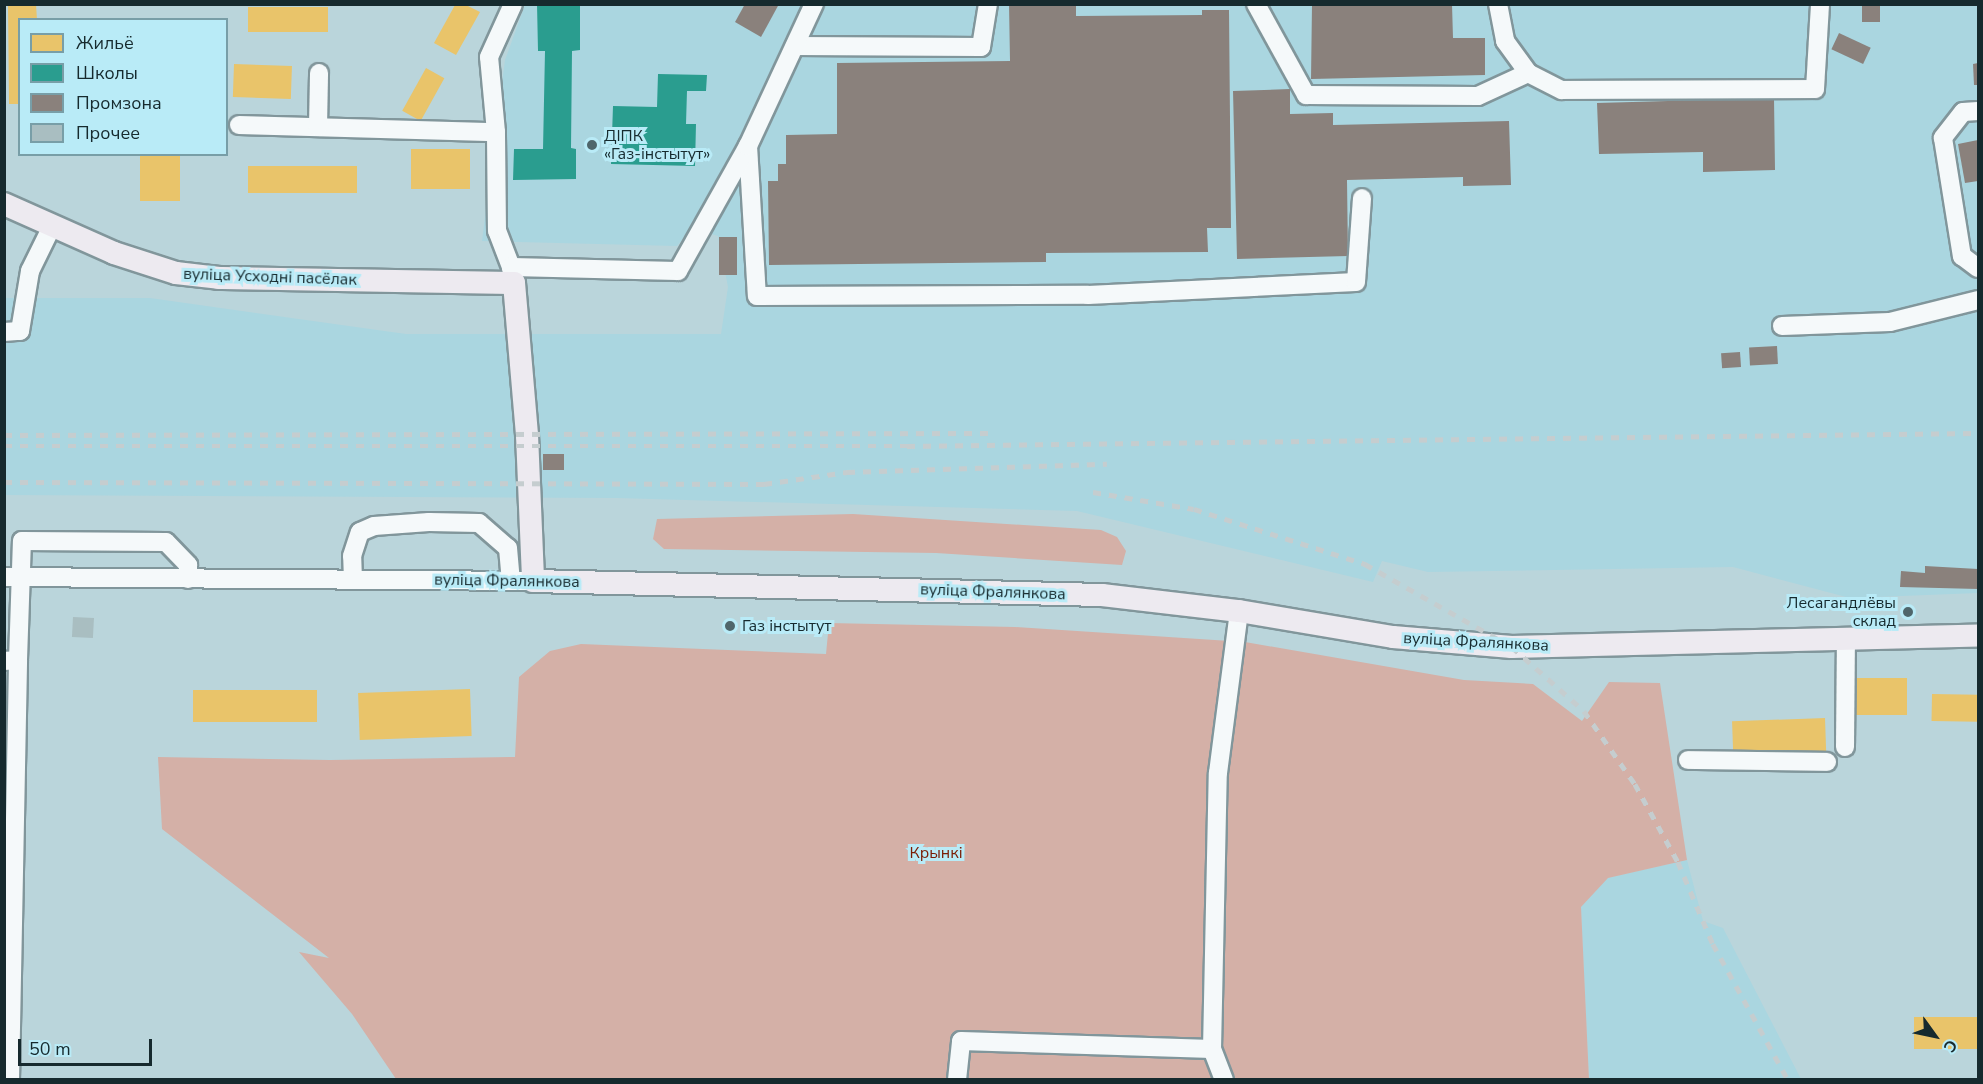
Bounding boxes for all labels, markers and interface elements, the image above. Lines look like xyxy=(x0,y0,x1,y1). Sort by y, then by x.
legend xyxy=(18,18,228,156)
text: Жильё xyxy=(76,31,134,55)
text: Школы xyxy=(76,61,138,85)
text: Промзона xyxy=(76,91,162,115)
text: Прочее xyxy=(76,121,140,145)
place label: ДІПК «Газ-інстытут» xyxy=(604,126,710,164)
marker: ДІПК «Газ-інстытут» xyxy=(585,138,599,152)
street label: вуліца Усходні пасёлак xyxy=(183,264,357,290)
street label: вуліца Фралянкова xyxy=(434,570,580,592)
street label: вуліца Фралянкова xyxy=(920,580,1066,604)
place label: Лесагандлёвы склад xyxy=(1787,593,1896,631)
marker: Лесагандлёвы склад xyxy=(1901,605,1915,619)
place label: Газ інстытут xyxy=(742,616,831,636)
marker: Газ інстытут xyxy=(723,619,737,633)
street label: вуліца Фралянкова xyxy=(1403,629,1549,655)
park label: Крынкі xyxy=(909,843,963,863)
north arrow xyxy=(1905,1006,1965,1066)
scale bar xyxy=(21,1027,154,1065)
text: С xyxy=(1938,1035,1962,1056)
text: 50 m xyxy=(29,1037,71,1061)

